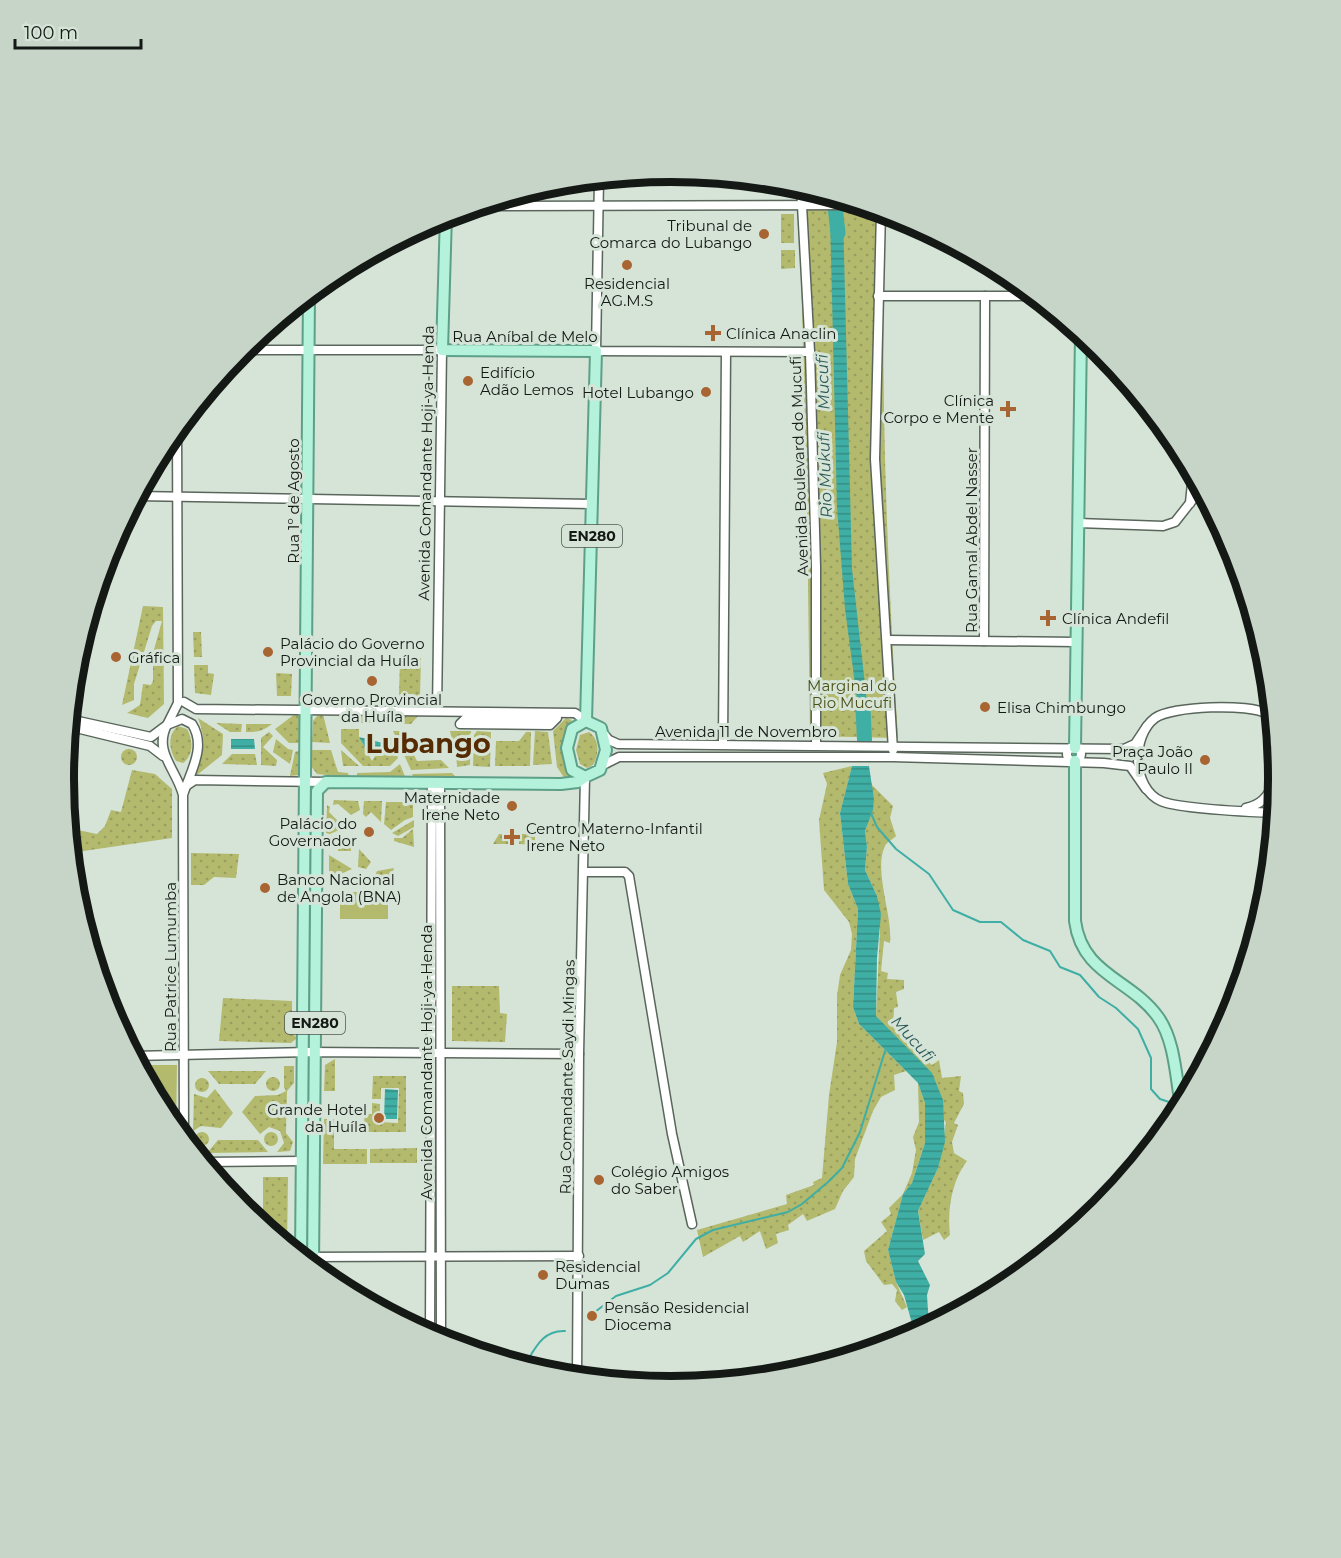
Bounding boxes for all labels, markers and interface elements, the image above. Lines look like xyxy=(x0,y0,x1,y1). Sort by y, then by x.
scale bar xyxy=(15,12,141,50)
text: 100 m xyxy=(24,22,78,44)
place label: Tribunal de Comarca do Lubango xyxy=(589,216,752,252)
marker: Tribunal de Comarca do Lubango xyxy=(757,227,771,241)
marker: Residencial AG.M.S xyxy=(620,258,634,272)
place label: Residencial AG.M.S xyxy=(584,274,670,310)
marker: Clínica Anaclin xyxy=(704,324,722,342)
place label: Clínica Anaclin xyxy=(726,324,836,343)
street label: Avenida Comandante Hoji-ya-Henda xyxy=(414,325,438,601)
street label: Rua Aníbal de Melo xyxy=(452,327,598,346)
water label: Mucufi xyxy=(813,354,833,410)
street label: Avenida Boulevard do Mucufi xyxy=(786,356,812,576)
place label: Edifício Adão Lemos xyxy=(480,363,573,399)
marker: Edifício Adão Lemos xyxy=(461,374,475,388)
place label: Hotel Lubango xyxy=(582,383,694,402)
marker: Hotel Lubango xyxy=(699,385,713,399)
place label: Clínica Corpo e Mente xyxy=(884,391,994,427)
marker: Clínica Corpo e Mente xyxy=(999,400,1017,418)
water label: Rio Mukufi xyxy=(814,431,836,518)
street label: Rua 1º de Agosto xyxy=(284,438,303,564)
street label: Rua Gamal Abdel Nasser xyxy=(962,447,981,633)
road number: EN280 xyxy=(562,525,622,547)
marker: Clínica Andefil xyxy=(1039,609,1057,627)
place label: Clínica Andefil xyxy=(1062,609,1169,628)
place label: Palácio do Governo Provincial da Huíla xyxy=(280,634,425,670)
marker: Palácio do Governo Provincial da Huíla xyxy=(261,645,275,659)
place label: Gráfica xyxy=(128,648,180,667)
marker: Gráfica xyxy=(109,650,123,664)
marker: Governo Provincial da Huíla xyxy=(365,674,379,688)
park label: Marginal do Rio Mucufi xyxy=(807,676,897,712)
place label: Governo Provincial da Huíla xyxy=(302,690,442,726)
place label: Elisa Chimbungo xyxy=(997,698,1126,717)
marker: Elisa Chimbungo xyxy=(978,700,992,714)
street label: Avenida 11 de Novembro xyxy=(655,722,837,741)
district label: Lubango xyxy=(365,727,491,760)
place label: Praça João Paulo II xyxy=(1112,742,1193,778)
marker: Praça João Paulo II xyxy=(1198,753,1212,767)
place label: Maternidade Irene Neto xyxy=(404,788,500,824)
marker: Maternidade Irene Neto xyxy=(505,799,519,813)
place label: Palácio do Governador xyxy=(269,814,357,850)
place label: Centro Materno-Infantil Irene Neto xyxy=(526,819,703,855)
marker: Palácio do Governador xyxy=(362,825,376,839)
marker: Centro Materno-Infantil Irene Neto xyxy=(503,828,521,846)
place label: Banco Nacional de Angola (BNA) xyxy=(277,870,402,906)
marker: Banco Nacional de Angola (BNA) xyxy=(258,881,272,895)
street label: Rua Patrice Lumumba xyxy=(161,882,180,1052)
street label: Avenida Comandante Hoji-ya-Henda xyxy=(417,924,436,1200)
street label: Rua Comandante Saydi Mingas xyxy=(555,959,579,1195)
road number: EN280 xyxy=(285,1012,345,1034)
water label: Mucufi xyxy=(887,1012,939,1066)
place label: Grande Hotel da Huíla xyxy=(267,1100,367,1136)
marker: Grande Hotel da Huíla xyxy=(372,1111,386,1125)
place label: Colégio Amigos do Saber xyxy=(611,1162,729,1198)
marker: Colégio Amigos do Saber xyxy=(592,1173,606,1187)
place label: Residencial Dumas xyxy=(555,1257,641,1293)
marker: Residencial Dumas xyxy=(536,1268,550,1282)
place label: Pensão Residencial Diocema xyxy=(604,1298,749,1334)
marker: Pensão Residencial Diocema xyxy=(585,1309,599,1323)

